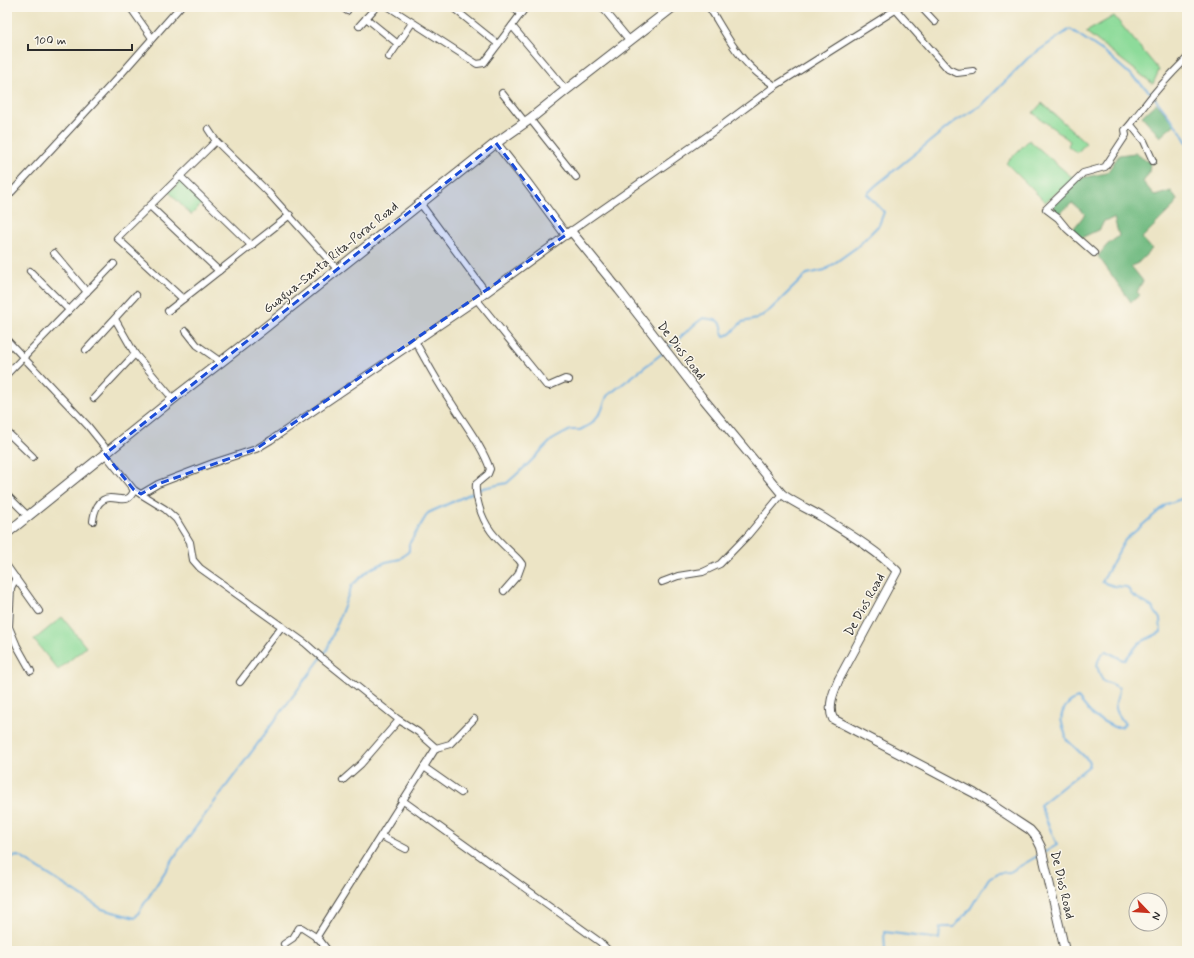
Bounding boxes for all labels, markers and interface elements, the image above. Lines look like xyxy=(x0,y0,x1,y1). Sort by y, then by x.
scale bar xyxy=(28,26,132,52)
text: 100 m xyxy=(34,33,66,49)
street label: Guagua-Santa Rita-Porac Road xyxy=(260,198,403,319)
street label: De Dios Road xyxy=(653,318,709,384)
street label: De Dios Road xyxy=(841,571,889,639)
street label: De Dios Road xyxy=(1046,849,1078,921)
north arrow xyxy=(1128,892,1168,932)
text: N xyxy=(1148,910,1164,922)

